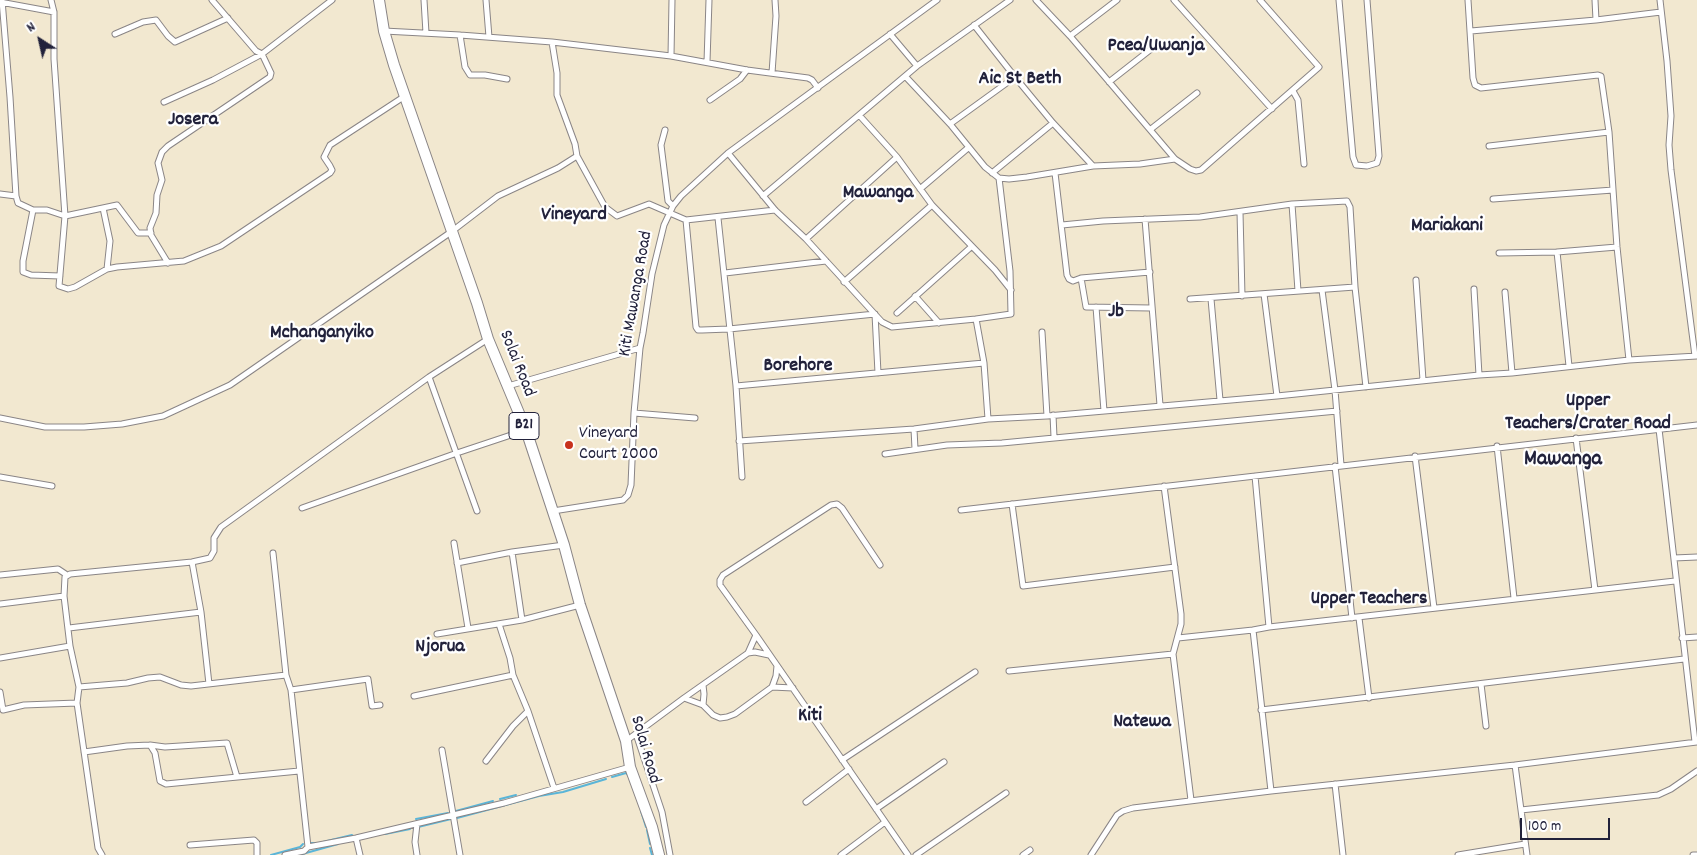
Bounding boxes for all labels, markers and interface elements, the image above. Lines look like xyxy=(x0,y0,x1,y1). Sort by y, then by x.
north arrow xyxy=(15,15,65,65)
text: N xyxy=(23,18,40,38)
district label: Pcea/Uwanja xyxy=(1108,35,1204,59)
district label: Aic St Beth xyxy=(979,68,1061,92)
district label: Josera xyxy=(168,109,218,133)
district label: Mawanga xyxy=(843,182,913,206)
district label: Vineyard xyxy=(541,204,607,228)
district label: Mariakani xyxy=(1411,215,1483,239)
street label: Kiti Mawanga Road xyxy=(615,230,659,358)
district label: Jb xyxy=(1108,301,1124,325)
district label: Mchanganyiko xyxy=(270,322,374,346)
street label: Solai Road xyxy=(493,328,539,400)
district label: Borehore xyxy=(764,355,832,379)
district label: Upper Teachers/Crater Road xyxy=(1505,390,1671,437)
road number: B21 xyxy=(509,412,539,440)
place label: Vineyard Court 2000 xyxy=(579,424,658,466)
marker: Vineyard Court 2000 xyxy=(563,439,575,451)
district label: Mawanga xyxy=(1524,448,1602,474)
district label: Upper Teachers xyxy=(1311,588,1427,612)
district label: Njorua xyxy=(415,636,465,660)
district label: Kiti xyxy=(798,705,822,729)
district label: Natewa xyxy=(1113,711,1171,735)
street label: Solai Road xyxy=(624,713,664,787)
scale bar xyxy=(1522,808,1612,840)
text: 100 m xyxy=(1528,816,1561,838)

